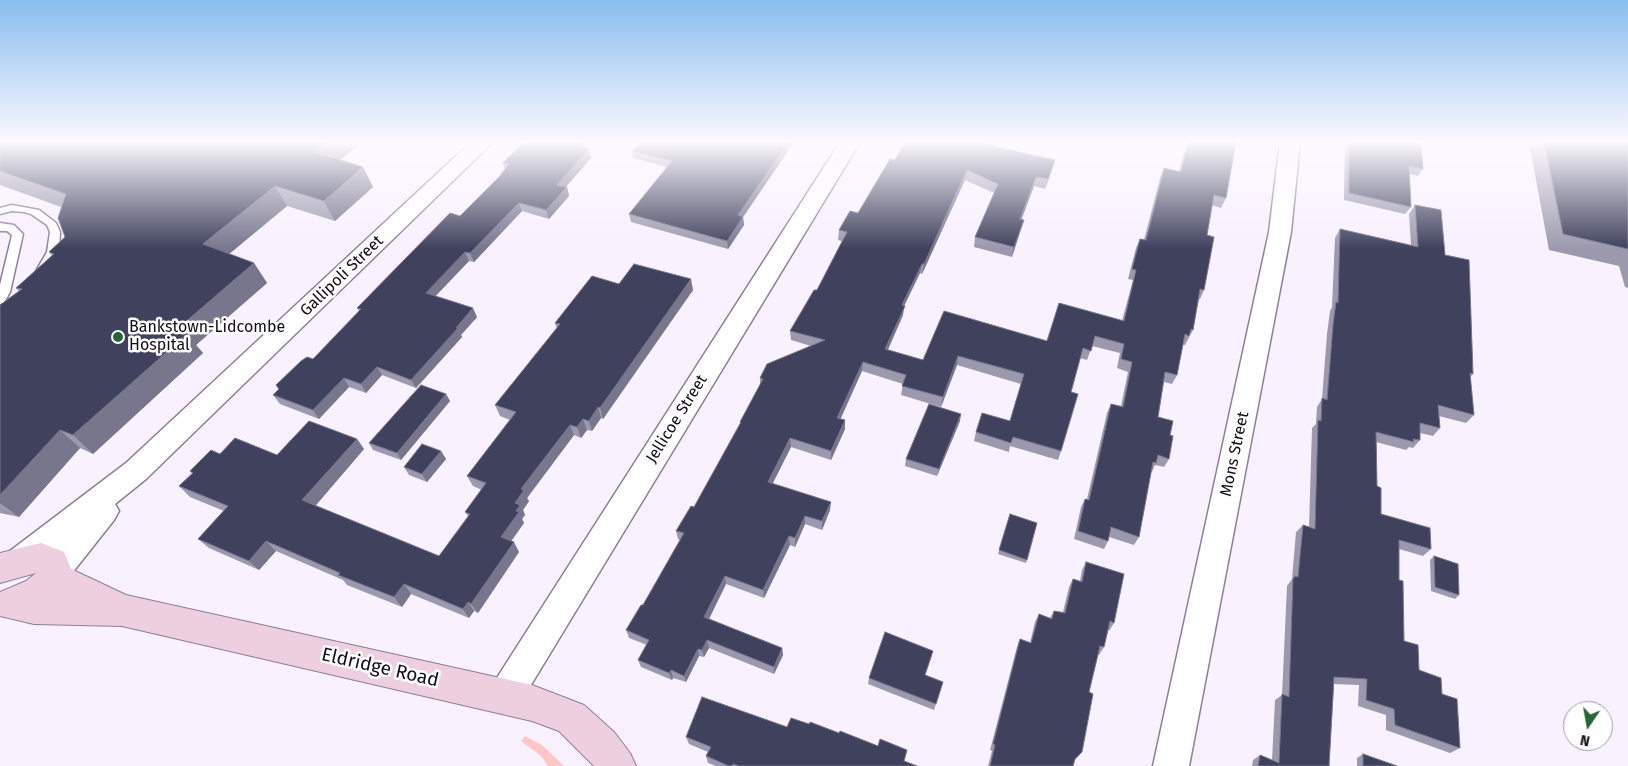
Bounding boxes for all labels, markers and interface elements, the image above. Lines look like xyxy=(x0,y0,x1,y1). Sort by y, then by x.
street label: Gallipoli Street xyxy=(296,232,388,320)
place label: Bankstown-Lidcombe Hospital xyxy=(129,318,285,356)
marker: Bankstown-Lidcombe Hospital xyxy=(111,330,125,344)
street label: Jellicoe Street xyxy=(642,371,712,467)
street label: Mons Street xyxy=(1217,410,1253,498)
street label: Eldridge Road xyxy=(319,643,441,693)
north arrow xyxy=(1563,701,1613,751)
text: N xyxy=(1579,731,1591,749)

